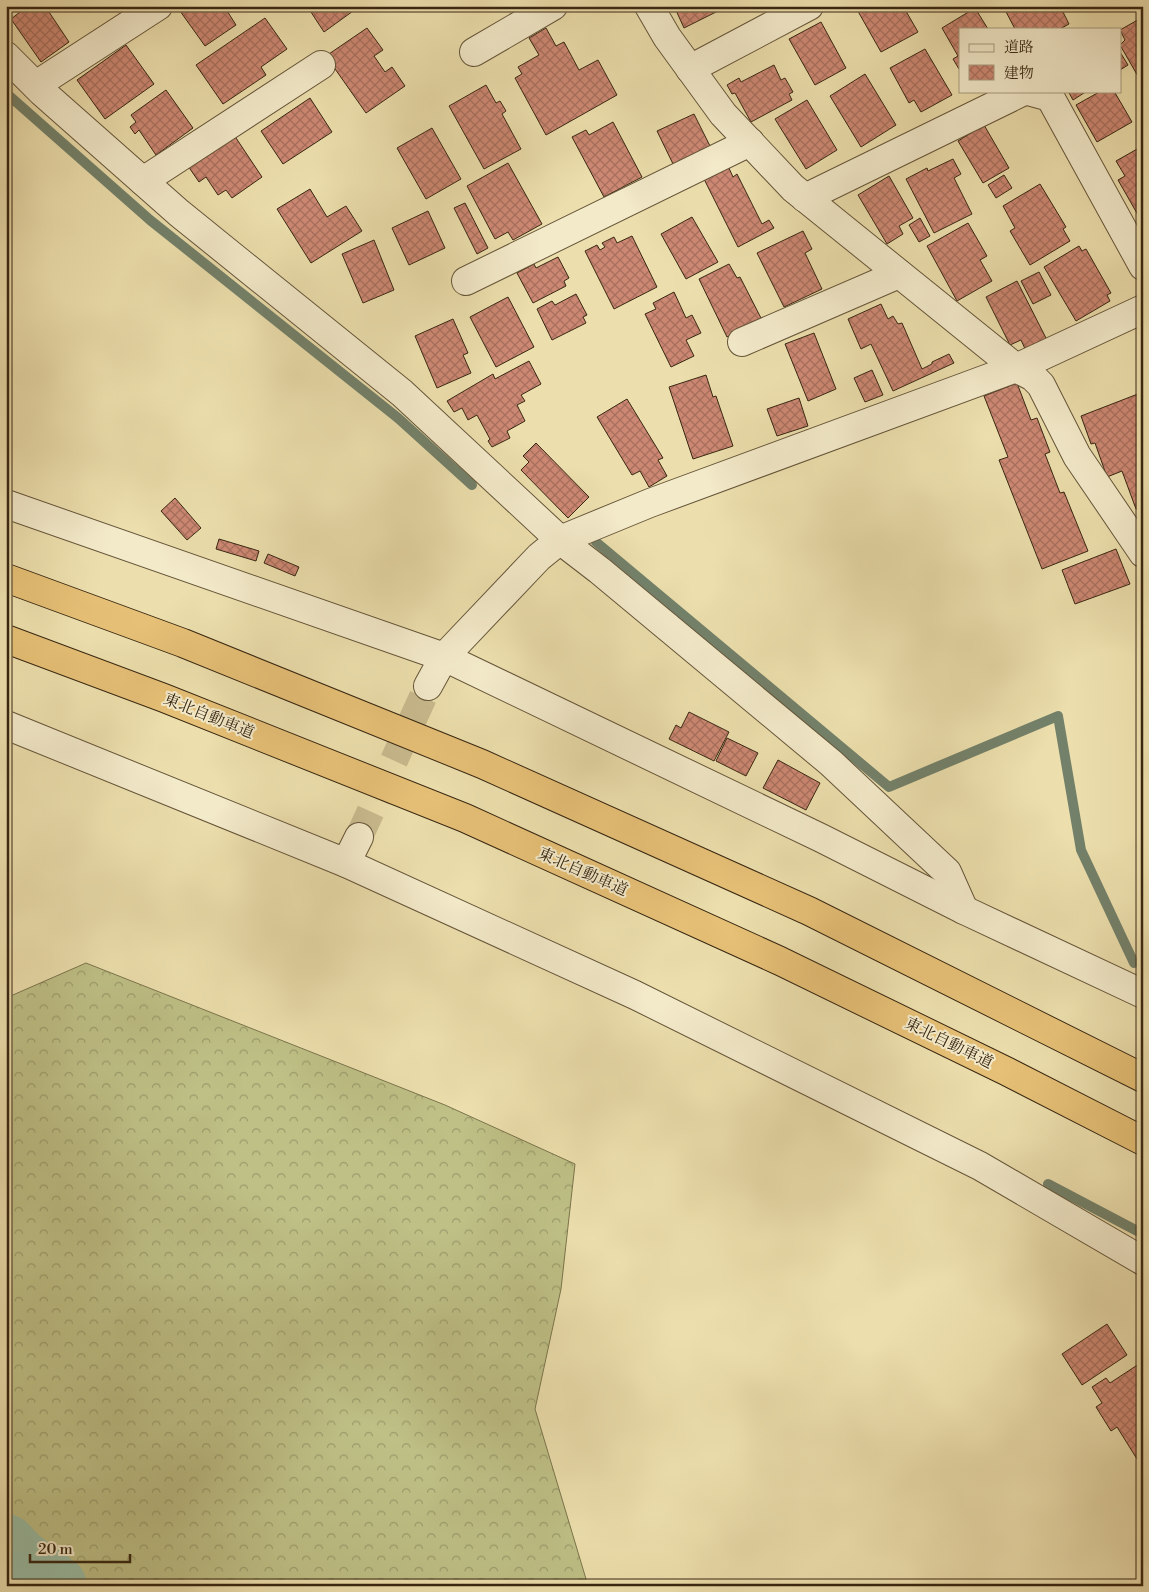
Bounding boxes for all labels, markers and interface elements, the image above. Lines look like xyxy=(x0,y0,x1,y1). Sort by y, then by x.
legend xyxy=(959,28,1122,92)
text: 道路 xyxy=(1004,38,1034,57)
text: 建物 xyxy=(1004,64,1034,83)
street label: 東北自動車道 xyxy=(161,689,257,743)
street label: 東北自動車道 xyxy=(535,843,631,901)
street label: 東北自動車道 xyxy=(901,1013,997,1073)
scale bar xyxy=(30,1532,130,1564)
text: 20 m xyxy=(38,1540,73,1559)

